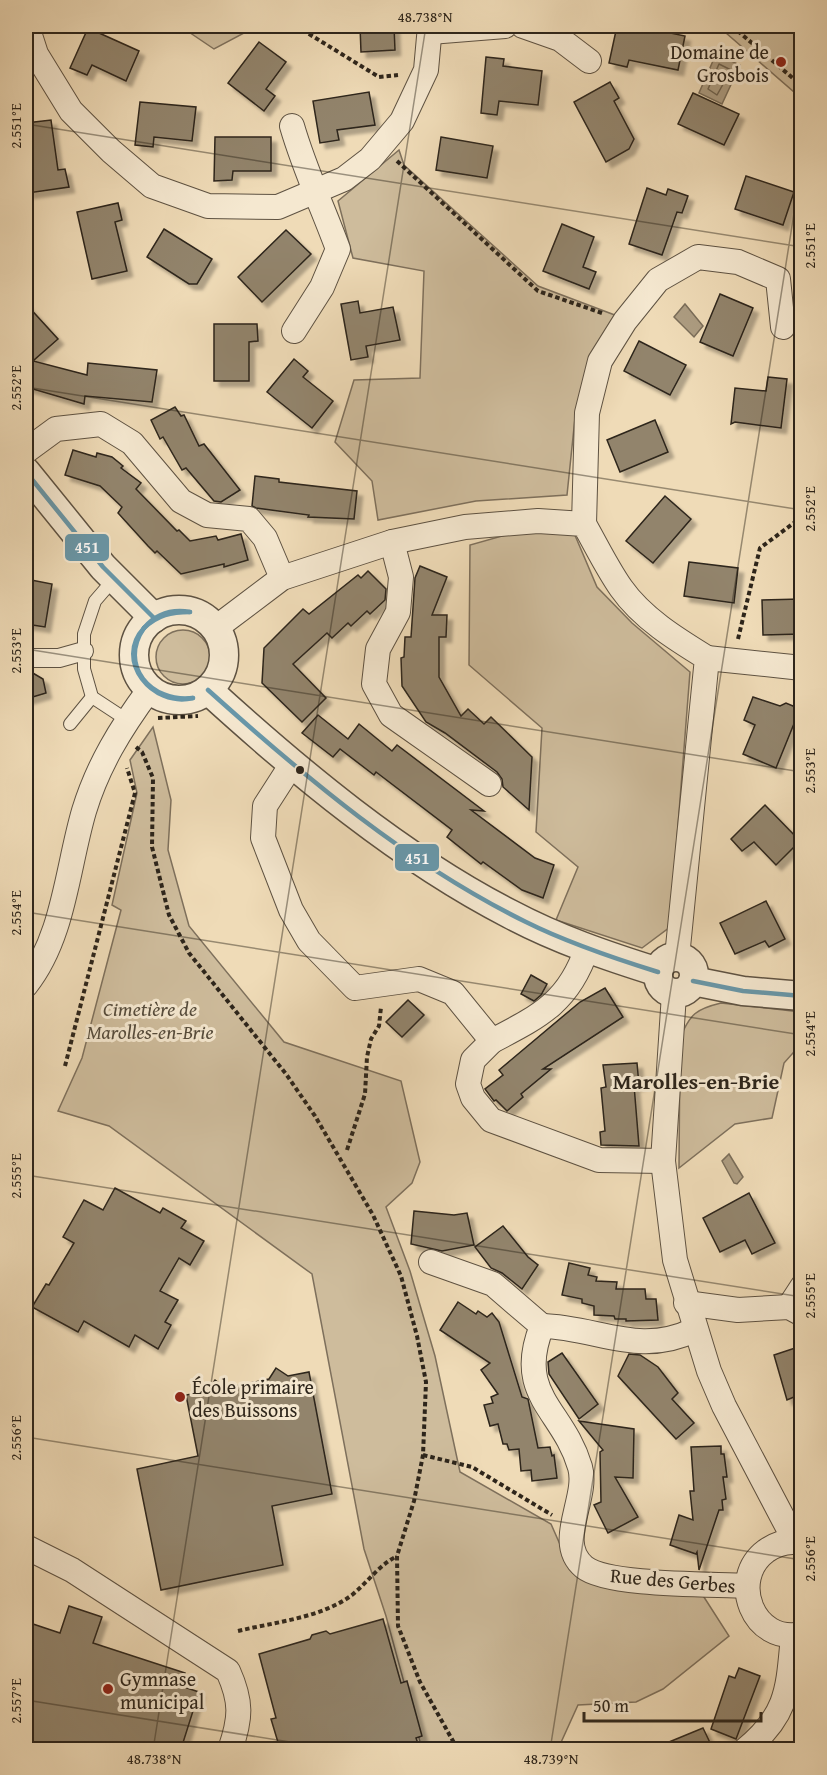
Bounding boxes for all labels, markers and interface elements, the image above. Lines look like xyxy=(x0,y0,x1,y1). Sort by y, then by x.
text: 48.738°N xyxy=(398,6,453,27)
place label: Domaine de Grosbois xyxy=(670,37,769,89)
marker: Domaine de Grosbois xyxy=(774,55,788,69)
text: 2.551°E xyxy=(5,103,26,149)
text: 2.551°E xyxy=(799,223,820,269)
text: 2.552°E xyxy=(5,365,26,411)
text: 2.552°E xyxy=(799,486,820,532)
line badge: 451 xyxy=(64,533,110,562)
text: 451 xyxy=(75,535,99,559)
text: 2.553°E xyxy=(5,628,26,674)
text: 2.553°E xyxy=(799,748,820,794)
unlabelled marker xyxy=(294,764,306,776)
line badge: 451 xyxy=(394,843,440,872)
text: 451 xyxy=(405,846,429,870)
text: 2.554°E xyxy=(5,890,26,936)
park label: Cimetière de Marolles-en-Brie xyxy=(87,994,213,1046)
text: 2.554°E xyxy=(799,1011,820,1057)
district label: Marolles-en-Brie xyxy=(613,1065,780,1097)
text: 2.555°E xyxy=(5,1153,26,1199)
text: 2.555°E xyxy=(799,1273,820,1319)
place label: École primaire des Buissons xyxy=(192,1372,314,1424)
marker: École primaire des Buissons xyxy=(173,1390,187,1404)
text: 2.556°E xyxy=(5,1415,26,1461)
text: 2.556°E xyxy=(799,1536,820,1582)
street label: Rue des Gerbes xyxy=(609,1560,737,1600)
place label: Gymnase municipal xyxy=(120,1664,205,1716)
text: 2.557°E xyxy=(5,1678,26,1724)
marker: Gymnase municipal xyxy=(101,1682,115,1696)
scale bar xyxy=(584,1685,761,1723)
text: 50 m xyxy=(593,1692,629,1719)
text: 48.738°N xyxy=(127,1748,182,1769)
text: 48.739°N xyxy=(524,1748,579,1769)

